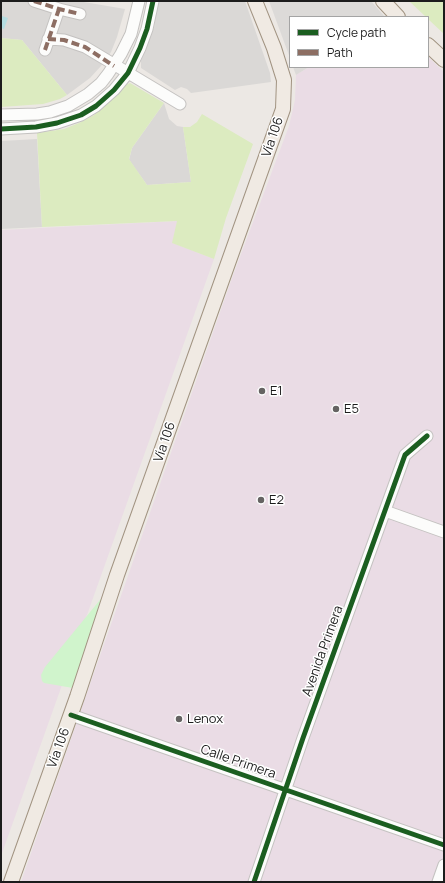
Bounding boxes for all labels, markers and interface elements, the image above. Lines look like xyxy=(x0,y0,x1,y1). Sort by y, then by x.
legend xyxy=(289,16,429,68)
text: Cycle path xyxy=(327,24,386,41)
text: Path xyxy=(327,44,353,61)
street label: Vía 106 xyxy=(259,115,287,159)
place label: E1 xyxy=(270,383,282,399)
marker: E1 xyxy=(257,386,267,396)
place label: E5 xyxy=(344,401,359,417)
marker: E5 xyxy=(331,404,341,414)
street label: Vía 106 xyxy=(151,420,179,464)
place label: E2 xyxy=(269,492,284,508)
marker: E2 xyxy=(256,495,266,505)
street label: Avenida Primera xyxy=(299,603,347,699)
place label: Lenox xyxy=(187,711,223,727)
marker: Lenox xyxy=(174,714,184,724)
street label: Vía 106 xyxy=(45,726,73,770)
street label: Calle Primera xyxy=(198,742,278,782)

